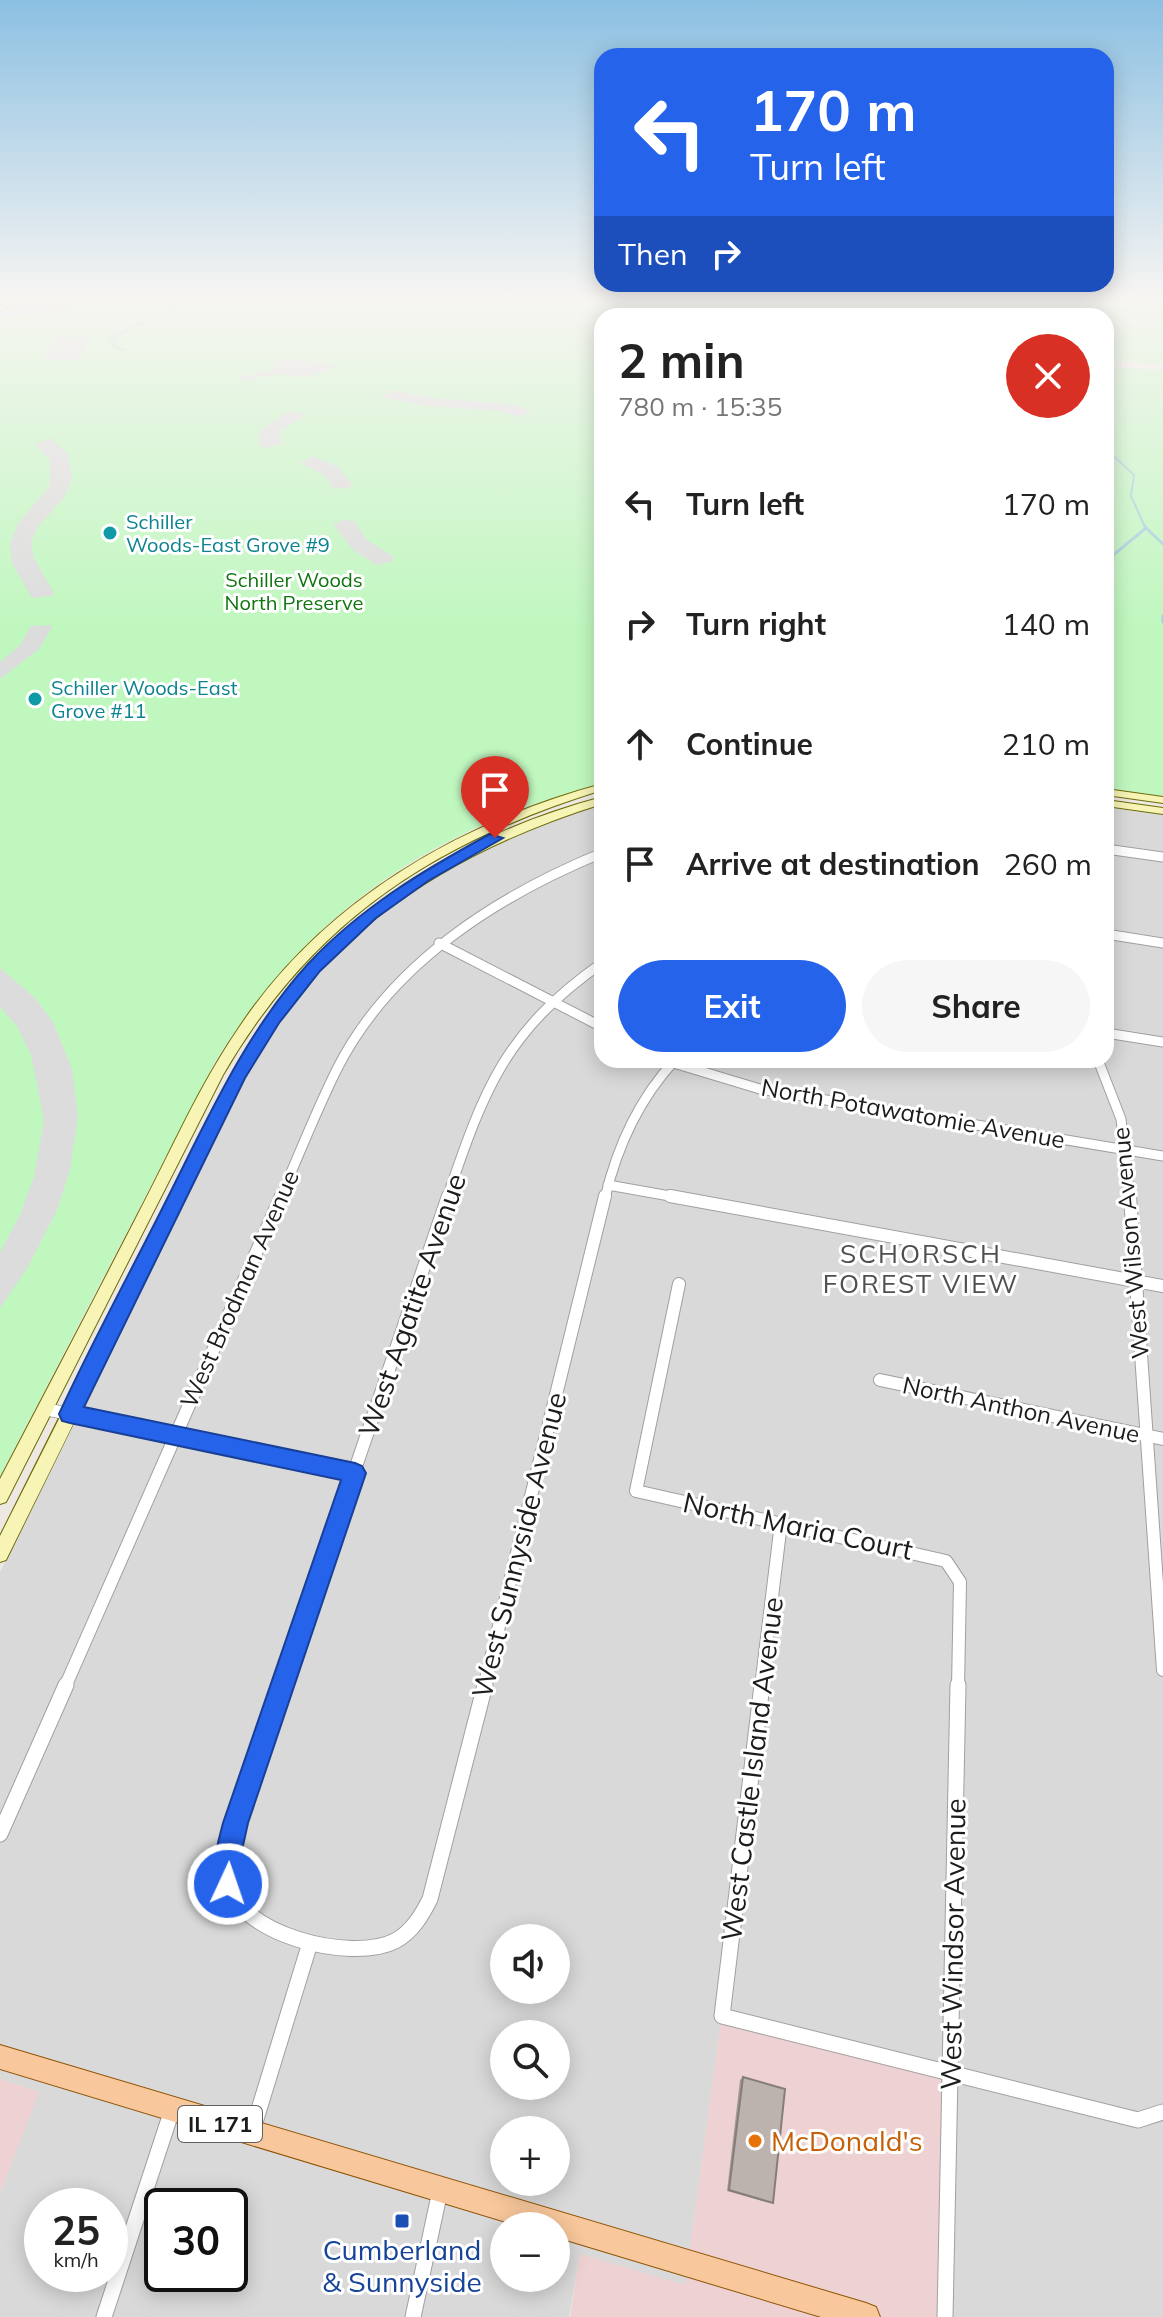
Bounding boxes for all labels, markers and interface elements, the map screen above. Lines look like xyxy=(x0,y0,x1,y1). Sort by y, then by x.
text: 170 m xyxy=(750,75,917,145)
icon: left xyxy=(618,80,722,184)
text: Turn left xyxy=(750,144,886,189)
icon: right xyxy=(704,232,748,276)
text: Then xyxy=(618,235,688,273)
text: 2 min xyxy=(618,330,745,390)
button: close xyxy=(1006,334,1090,418)
text: 780 m · 15:35 xyxy=(618,390,782,423)
icon: left xyxy=(618,482,662,526)
text: Turn left xyxy=(686,485,804,523)
text: 170 m xyxy=(1002,485,1090,523)
place label: Schiller Woods-East Grove #9 xyxy=(126,509,330,557)
marker: Schiller Woods-East Grove #9 xyxy=(101,524,119,542)
park label: Schiller Woods North Preserve xyxy=(225,567,363,615)
icon: right xyxy=(618,602,662,646)
text: Turn right xyxy=(686,605,826,643)
text: 140 m xyxy=(1002,605,1090,643)
place label: Schiller Woods-East Grove #11 xyxy=(51,675,238,723)
marker: Schiller Woods-East Grove #11 xyxy=(26,690,44,708)
icon: ahead xyxy=(618,722,662,766)
text: Continue xyxy=(686,725,813,763)
text: 210 m xyxy=(1002,725,1090,763)
pin xyxy=(461,756,529,838)
icon: arrive xyxy=(473,768,517,812)
icon: arrive xyxy=(618,842,662,886)
text: Arrive at destination xyxy=(686,845,980,883)
text: 260 m xyxy=(1004,845,1092,883)
button: Exit xyxy=(618,960,846,1052)
button: Share xyxy=(862,960,1090,1052)
street label: North Potawatomie Avenue xyxy=(759,1072,1067,1155)
street label: West Wilson Avenue xyxy=(1105,1126,1155,1360)
street label: West Brodman Avenue xyxy=(173,1165,305,1412)
street label: West Agatite Avenue xyxy=(350,1169,473,1441)
district label: SCHORSCH FOREST VIEW xyxy=(823,1237,1019,1300)
street label: North Anthon Avenue xyxy=(900,1369,1142,1449)
street label: West Sunnyside Avenue xyxy=(464,1388,573,1701)
street label: North Maria Court xyxy=(680,1484,916,1567)
street label: West Castle Island Avenue xyxy=(713,1595,790,1943)
street label: West Windsor Avenue xyxy=(932,1798,973,2090)
position arrow xyxy=(186,1842,270,1926)
map controls xyxy=(490,1924,570,2292)
button: sound xyxy=(490,1924,570,2004)
button: search xyxy=(490,2020,570,2100)
road number: IL 171 xyxy=(178,2106,262,2142)
button: + xyxy=(490,2116,570,2196)
place label: McDonald's xyxy=(771,2123,923,2158)
marker: McDonald's xyxy=(746,2132,764,2150)
speed limit sign: 30 xyxy=(144,2188,248,2292)
text: 25 xyxy=(52,2205,100,2255)
marker: Cumberland & Sunnyside xyxy=(393,2212,411,2230)
button: − xyxy=(490,2212,570,2292)
place label: Cumberland & Sunnyside xyxy=(322,2232,482,2299)
text: km/h xyxy=(53,2247,99,2272)

